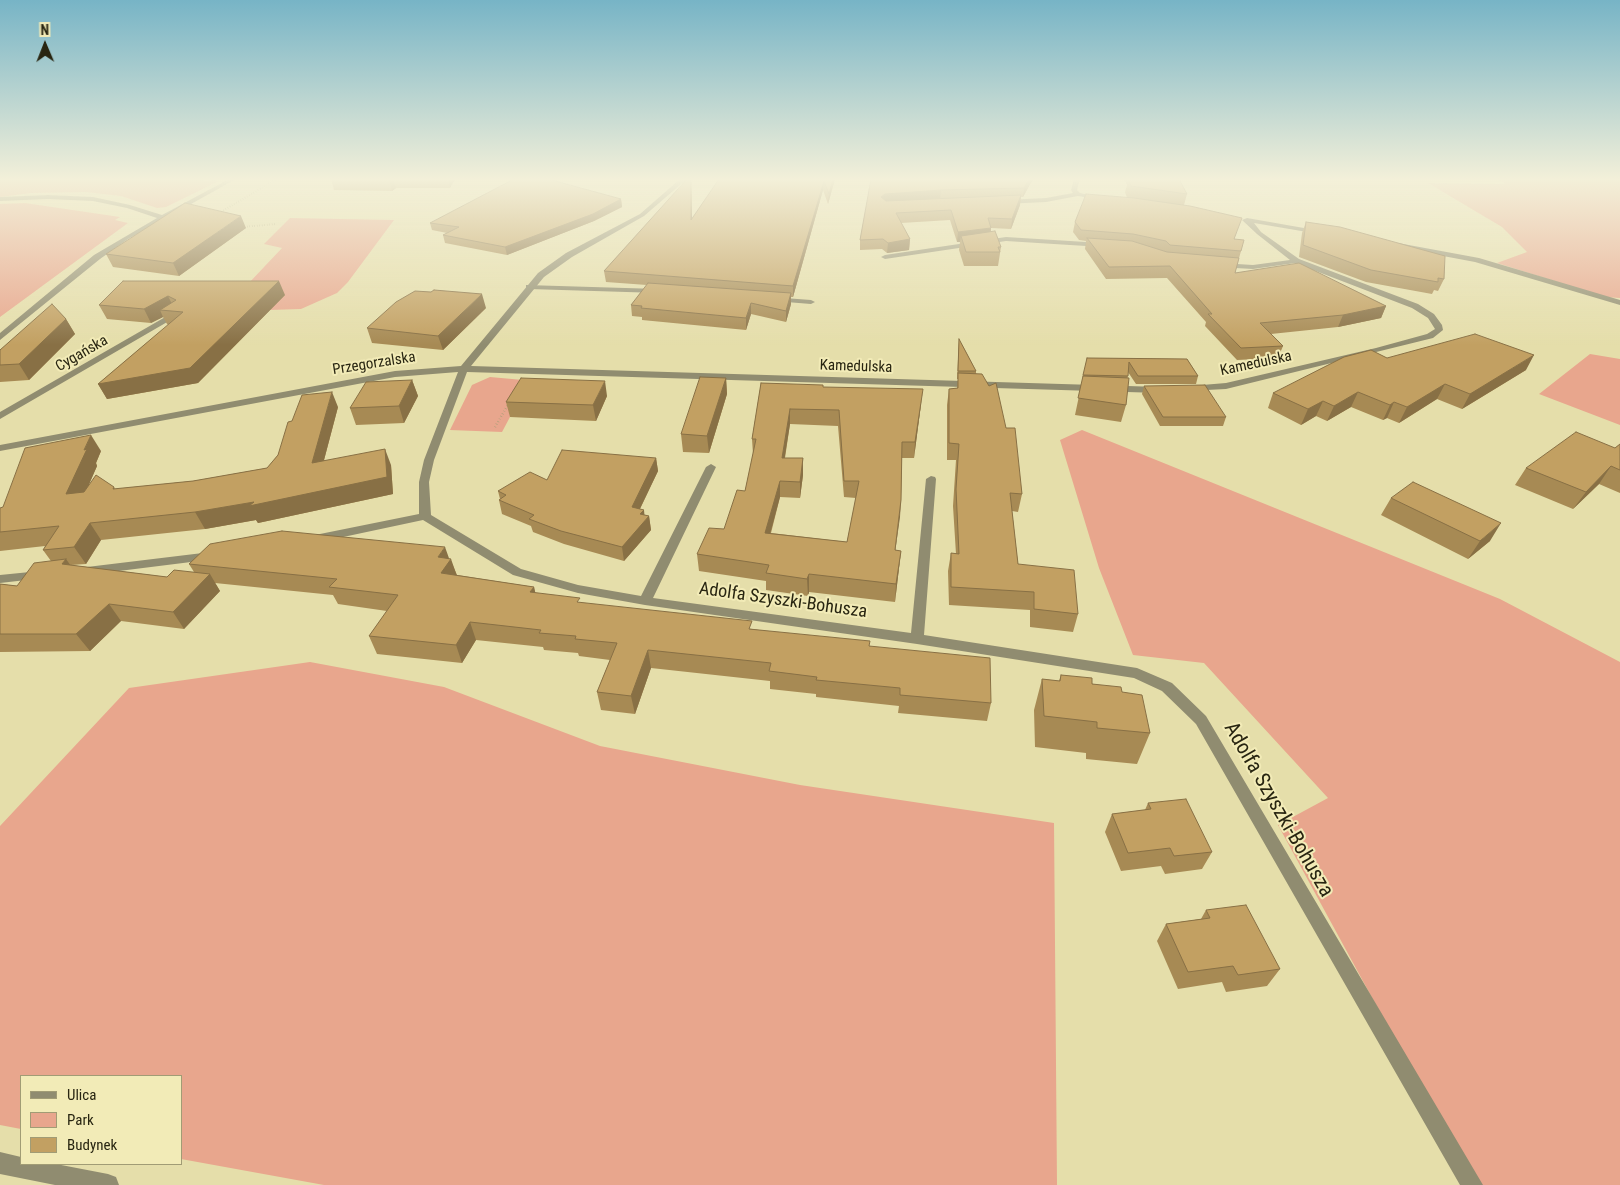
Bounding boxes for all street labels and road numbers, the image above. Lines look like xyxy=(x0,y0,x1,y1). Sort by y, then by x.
street label: Cygańska xyxy=(53,332,111,376)
street label: Kamedulska xyxy=(1219,348,1293,380)
street label: Przegorzalska xyxy=(331,349,417,379)
street label: Kamedulska xyxy=(819,357,893,377)
street label: Adolfa Szyszki-Bohusza xyxy=(698,579,868,623)
street label: Adolfa Szyszki-Bohusza xyxy=(1218,718,1338,902)

